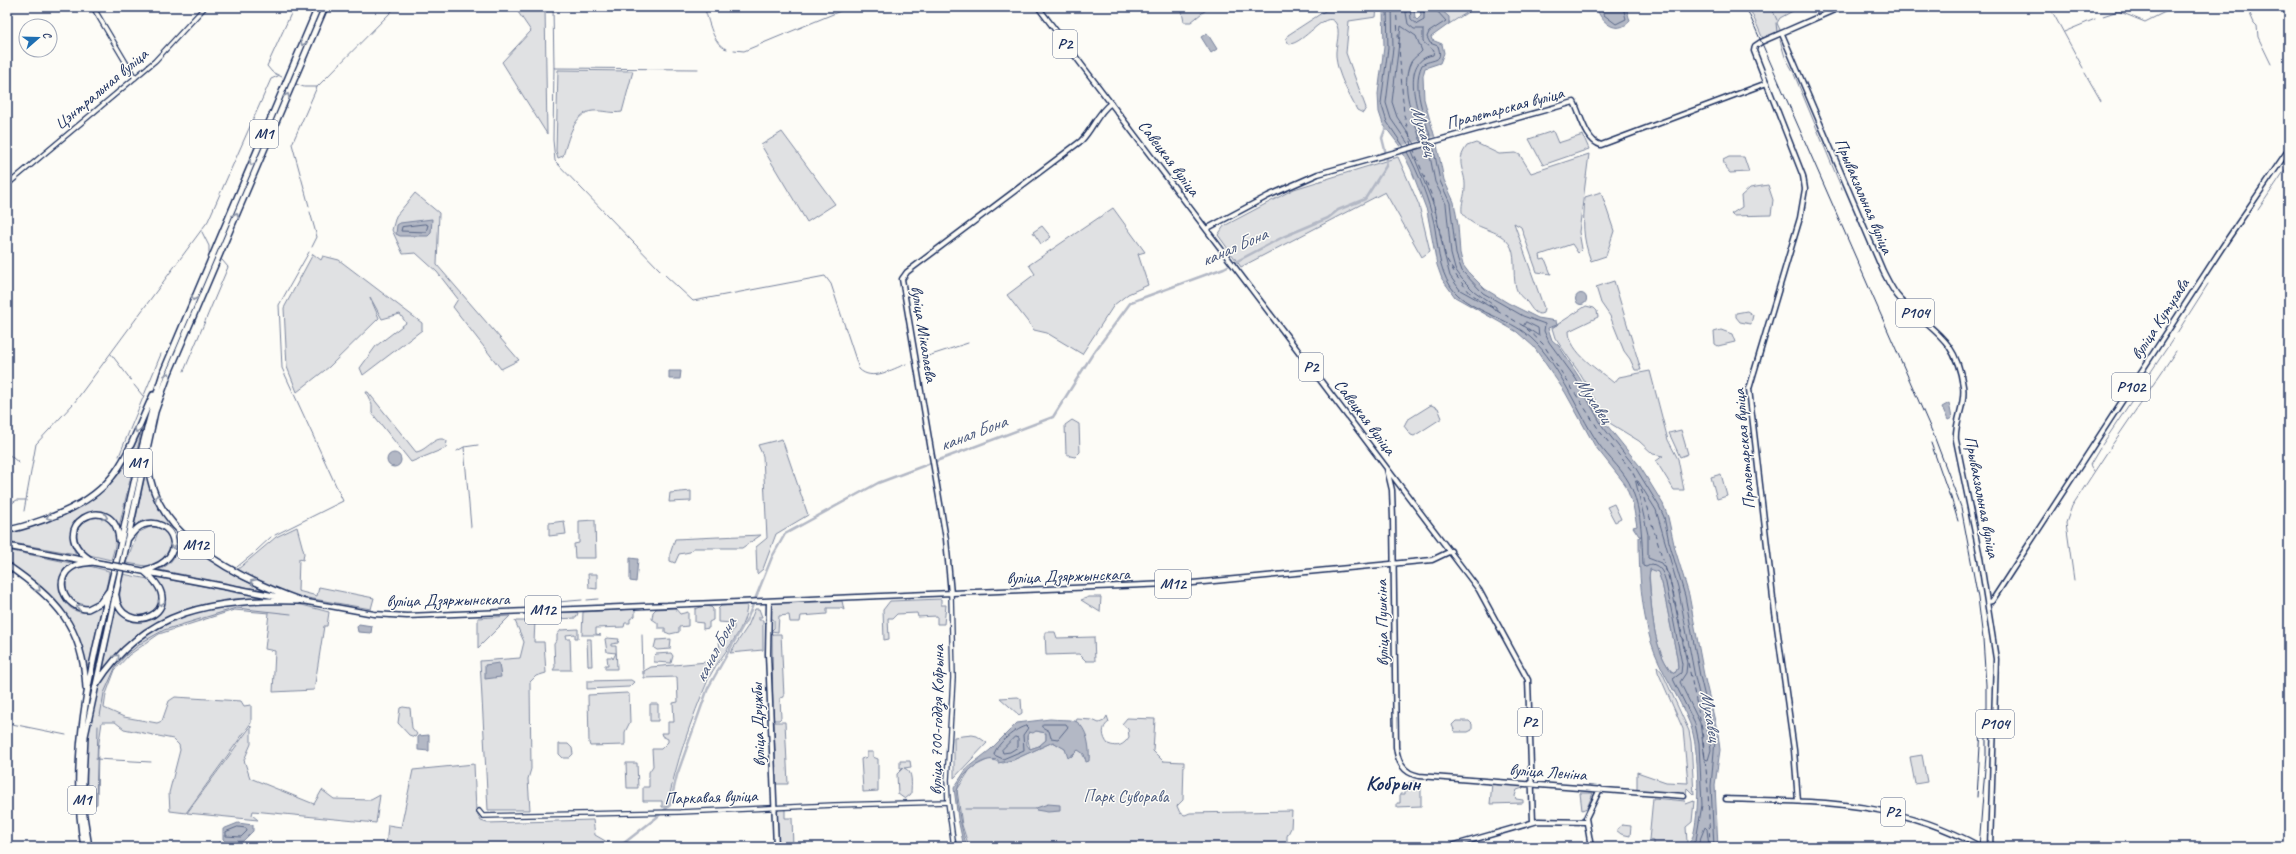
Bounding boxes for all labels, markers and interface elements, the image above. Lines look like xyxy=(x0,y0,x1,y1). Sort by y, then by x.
north arrow xyxy=(18,18,58,58)
text: С xyxy=(40,30,55,41)
road number: Р2 xyxy=(1053,30,1077,58)
one-way arrow xyxy=(300,38,308,46)
street label: Цэнтральная вуліца xyxy=(50,43,153,134)
street label: Пралетарская вуліца xyxy=(1444,82,1568,134)
one-way arrow xyxy=(283,92,291,99)
water label: Мухавец xyxy=(1406,104,1442,160)
street label: Савецкая вуліца xyxy=(1134,116,1205,201)
road number: М1 xyxy=(250,120,278,148)
street label: Прывакзальная вуліца xyxy=(1830,135,1898,259)
one-way arrow xyxy=(249,158,257,166)
one-way arrow xyxy=(231,212,239,220)
water label: канал Бона xyxy=(1198,222,1272,271)
street label: вуліца Кутузава xyxy=(2126,274,2195,363)
street label: вуліца Мікалаева xyxy=(906,284,942,385)
one-way arrow xyxy=(191,294,199,301)
road number: Р104 xyxy=(1896,299,1934,327)
road number: Р2 xyxy=(1299,353,1323,381)
one-way arrow xyxy=(164,372,172,379)
water label: Мухавец xyxy=(1571,373,1618,429)
road number: Р102 xyxy=(2112,373,2150,401)
street label: Савецкая вуліца xyxy=(1330,375,1401,460)
street label: Пралетарская вуліца xyxy=(1728,386,1760,510)
water label: канал Бона xyxy=(936,409,1012,456)
one-way arrow xyxy=(134,425,142,433)
street label: Прывакзальная вуліца xyxy=(1960,434,2004,561)
road number: М1 xyxy=(124,449,152,477)
one-way arrow xyxy=(155,494,163,501)
one-way arrow xyxy=(101,512,108,520)
one-way arrow xyxy=(46,513,53,521)
road number: М12 xyxy=(178,531,214,559)
one-way arrow xyxy=(168,543,177,549)
street label: вуліца Дзяржынскага xyxy=(1006,563,1131,590)
road number: М12 xyxy=(1155,570,1191,598)
street label: вуліца Пушкіна xyxy=(1371,578,1393,666)
one-way arrow xyxy=(249,579,257,587)
one-way arrow xyxy=(33,584,41,592)
street label: вуліца Дзяржынскага xyxy=(386,588,511,613)
road number: М12 xyxy=(525,596,561,624)
one-way arrow xyxy=(157,599,165,606)
one-way arrow xyxy=(76,604,83,612)
water label: канал Бона xyxy=(689,612,742,686)
street label: вуліца 700-годдзя Кобрына xyxy=(925,643,950,795)
one-way arrow xyxy=(112,654,119,661)
street label: вуліца Дружбы xyxy=(746,681,770,767)
water label: Мухавец xyxy=(1696,689,1727,745)
road number: Р2 xyxy=(1518,708,1542,736)
road number: Р104 xyxy=(1976,710,2014,738)
street label: вуліца Леніна xyxy=(1509,759,1589,785)
district label: Кобрын xyxy=(1366,770,1422,796)
street label: Паркавая вуліца xyxy=(664,785,760,809)
road number: М1 xyxy=(68,786,96,814)
park label: Парк Суворава xyxy=(1083,786,1170,807)
road number: Р2 xyxy=(1881,798,1905,826)

